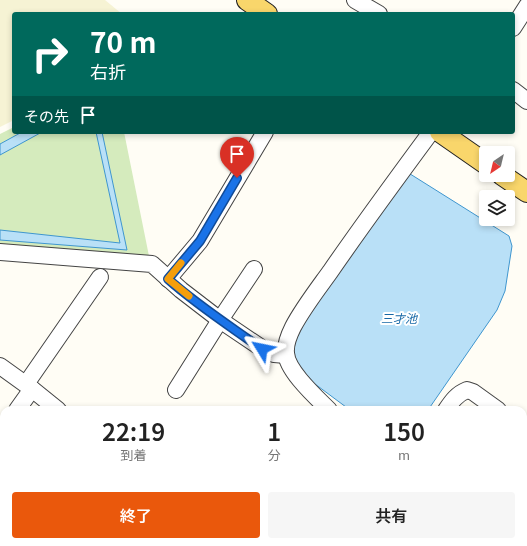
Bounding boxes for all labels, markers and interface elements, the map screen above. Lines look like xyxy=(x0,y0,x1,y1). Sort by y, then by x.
text: 70 m xyxy=(90,21,156,61)
icon: right xyxy=(24,28,76,80)
text: 右折 xyxy=(90,58,126,84)
icon: arrive xyxy=(77,104,99,126)
text: その先 xyxy=(24,105,69,126)
pin xyxy=(220,137,254,178)
icon: arrive xyxy=(226,143,248,165)
north arrow xyxy=(479,146,515,182)
map controls xyxy=(479,146,515,226)
button: layers xyxy=(479,190,515,226)
water label: 三才池 xyxy=(381,309,418,326)
position arrow xyxy=(241,328,283,370)
text: 22:19 xyxy=(102,413,165,448)
text: 1 xyxy=(267,413,281,448)
text: 150 xyxy=(383,413,425,448)
text: 到着 xyxy=(121,445,147,464)
text: 分 xyxy=(268,445,281,464)
text: m xyxy=(398,445,410,464)
button: 終了 xyxy=(12,492,260,538)
button: 共有 xyxy=(268,492,515,538)

